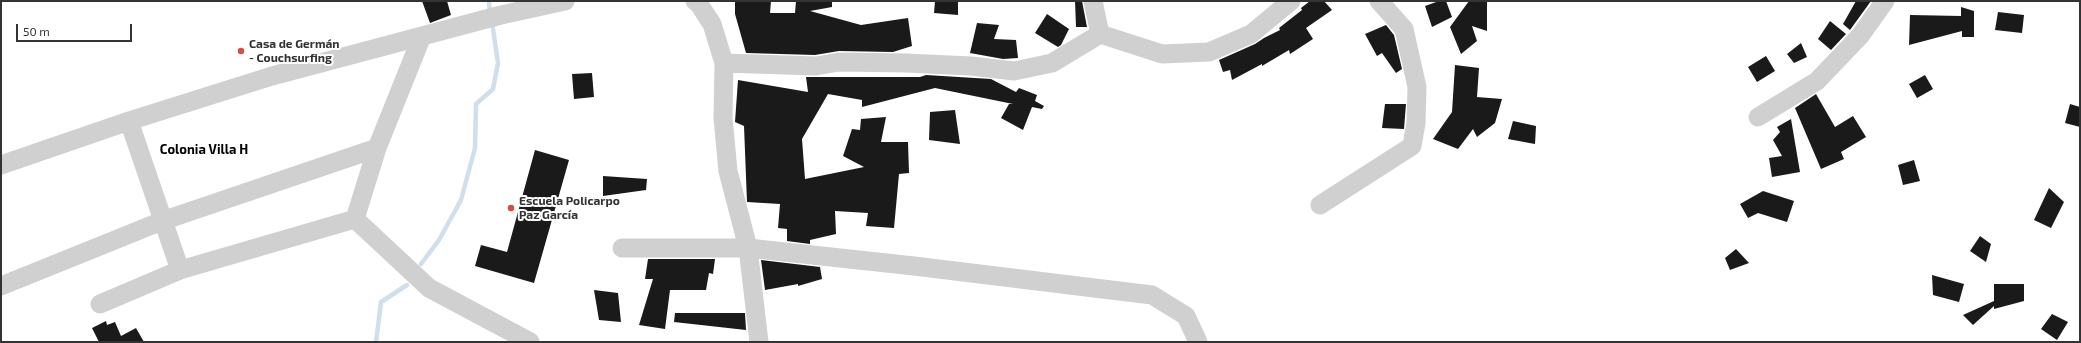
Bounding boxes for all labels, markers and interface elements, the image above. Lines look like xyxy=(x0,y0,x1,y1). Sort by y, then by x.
scale bar xyxy=(18,16,134,42)
text: 50 m xyxy=(23,24,50,38)
place label: Casa de Germán - Couchsurfing xyxy=(249,37,340,65)
marker: Casa de Germán - Couchsurfing xyxy=(236,46,246,56)
district label: Colonia Villa H xyxy=(160,142,248,158)
place label: Escuela Policarpo Paz García xyxy=(519,194,620,222)
marker: Escuela Policarpo Paz García xyxy=(506,203,516,213)

